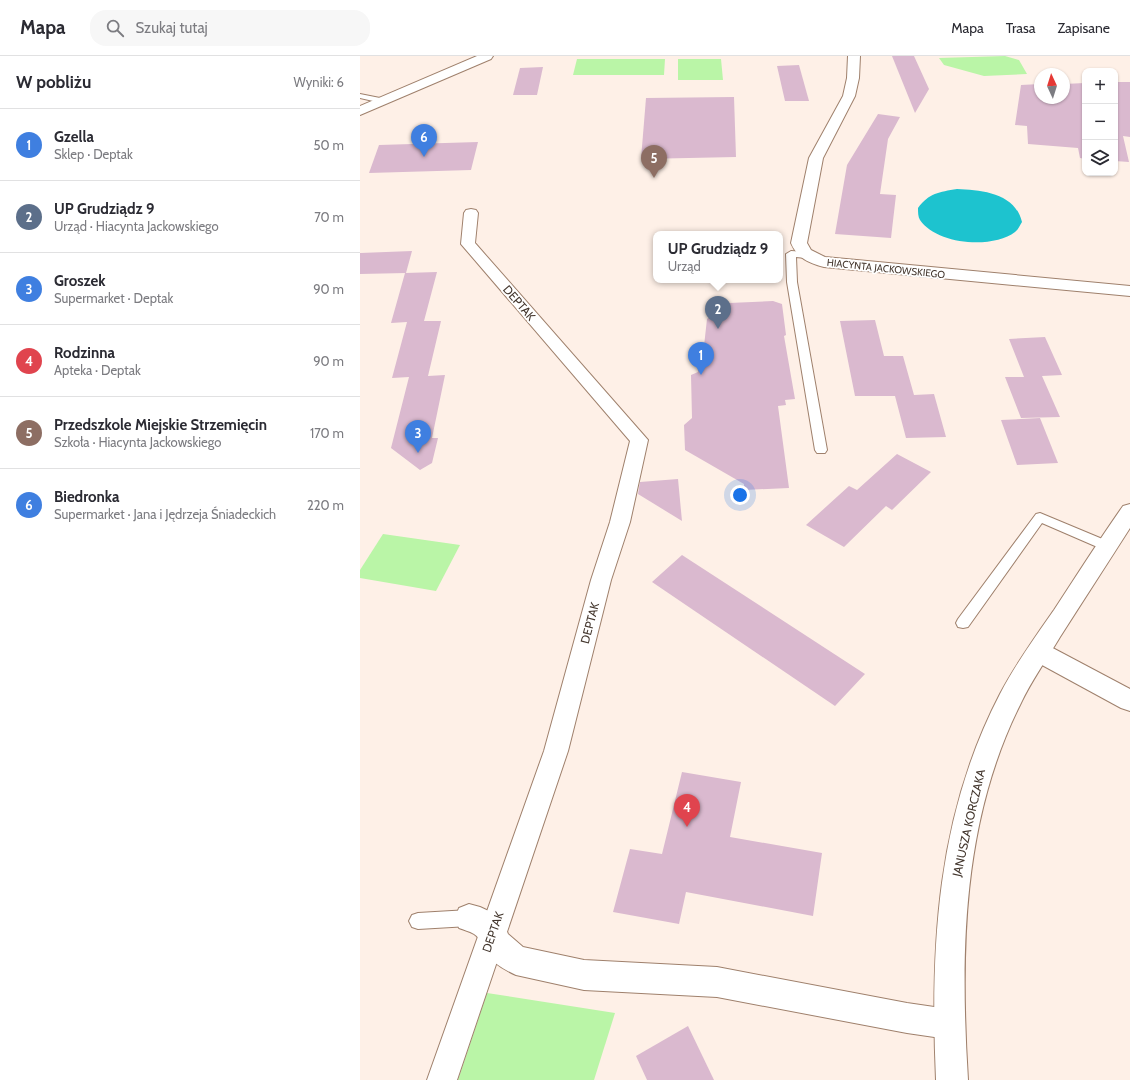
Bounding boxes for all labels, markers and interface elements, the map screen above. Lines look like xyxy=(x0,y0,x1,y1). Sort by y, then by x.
search box xyxy=(90,10,370,46)
text: Mapa xyxy=(20,16,66,39)
icon: search xyxy=(104,17,126,39)
text: Szukaj tutaj xyxy=(136,19,208,37)
text: Mapa xyxy=(951,19,984,37)
text: Trasa xyxy=(1006,19,1035,37)
text: Zapisane xyxy=(1057,19,1110,37)
north arrow xyxy=(1034,68,1070,104)
map controls xyxy=(1082,68,1118,176)
button: + xyxy=(1082,68,1118,104)
text: W pobliżu xyxy=(16,72,91,92)
text: Wyniki: 6 xyxy=(294,74,344,90)
button: − xyxy=(1082,104,1118,140)
pin: 6 xyxy=(411,124,437,157)
text: Gzella xyxy=(54,128,94,146)
text: 1 xyxy=(27,137,31,153)
text: 50 m xyxy=(314,137,344,153)
button: layers xyxy=(1082,140,1118,176)
pin: 5 xyxy=(641,145,667,178)
text: Sklep · Deptak xyxy=(54,146,133,162)
text: UP Grudziądz 9 xyxy=(54,200,154,218)
text: 2 xyxy=(26,209,32,225)
text: 70 m xyxy=(314,209,344,225)
text: Urząd · Hiacynta Jackowskiego xyxy=(54,218,219,234)
popup xyxy=(653,231,783,283)
text: UP Grudziądz 9 xyxy=(668,240,768,258)
street label: HIACYNTA JACKOWSKIEGO xyxy=(826,256,946,281)
text: Urząd xyxy=(668,258,701,274)
text: Groszek xyxy=(54,272,106,290)
text: 3 xyxy=(25,281,33,297)
text: 90 m xyxy=(313,281,344,297)
street label: DEPTAK xyxy=(500,282,539,324)
text: Supermarket · Deptak xyxy=(54,290,173,306)
pin: 2 xyxy=(705,296,731,329)
pin: 1 xyxy=(688,342,714,375)
text: Rodzinna xyxy=(54,344,115,362)
text: 4 xyxy=(25,353,33,369)
text: 90 m xyxy=(313,353,344,369)
text: Apteka · Deptak xyxy=(54,362,141,378)
text: Przedszkole Miejskie Strzemięcin xyxy=(54,416,267,434)
pin: 3 xyxy=(405,420,431,453)
text: 5 xyxy=(26,425,32,441)
text: 170 m xyxy=(310,425,344,441)
text: Szkoła · Hiacynta Jackowskiego xyxy=(54,434,221,450)
your location xyxy=(730,485,750,505)
text: Biedronka xyxy=(54,488,120,506)
text: 6 xyxy=(25,497,33,513)
text: 220 m xyxy=(307,497,344,513)
text: Supermarket · Jana i Jędrzeja Śniadeckich xyxy=(54,506,276,522)
street label: DEPTAK xyxy=(577,600,602,645)
street label: JANUSZA KORCZAKA xyxy=(949,767,988,879)
pin: 4 xyxy=(674,794,700,827)
street label: DEPTAK xyxy=(479,909,507,954)

